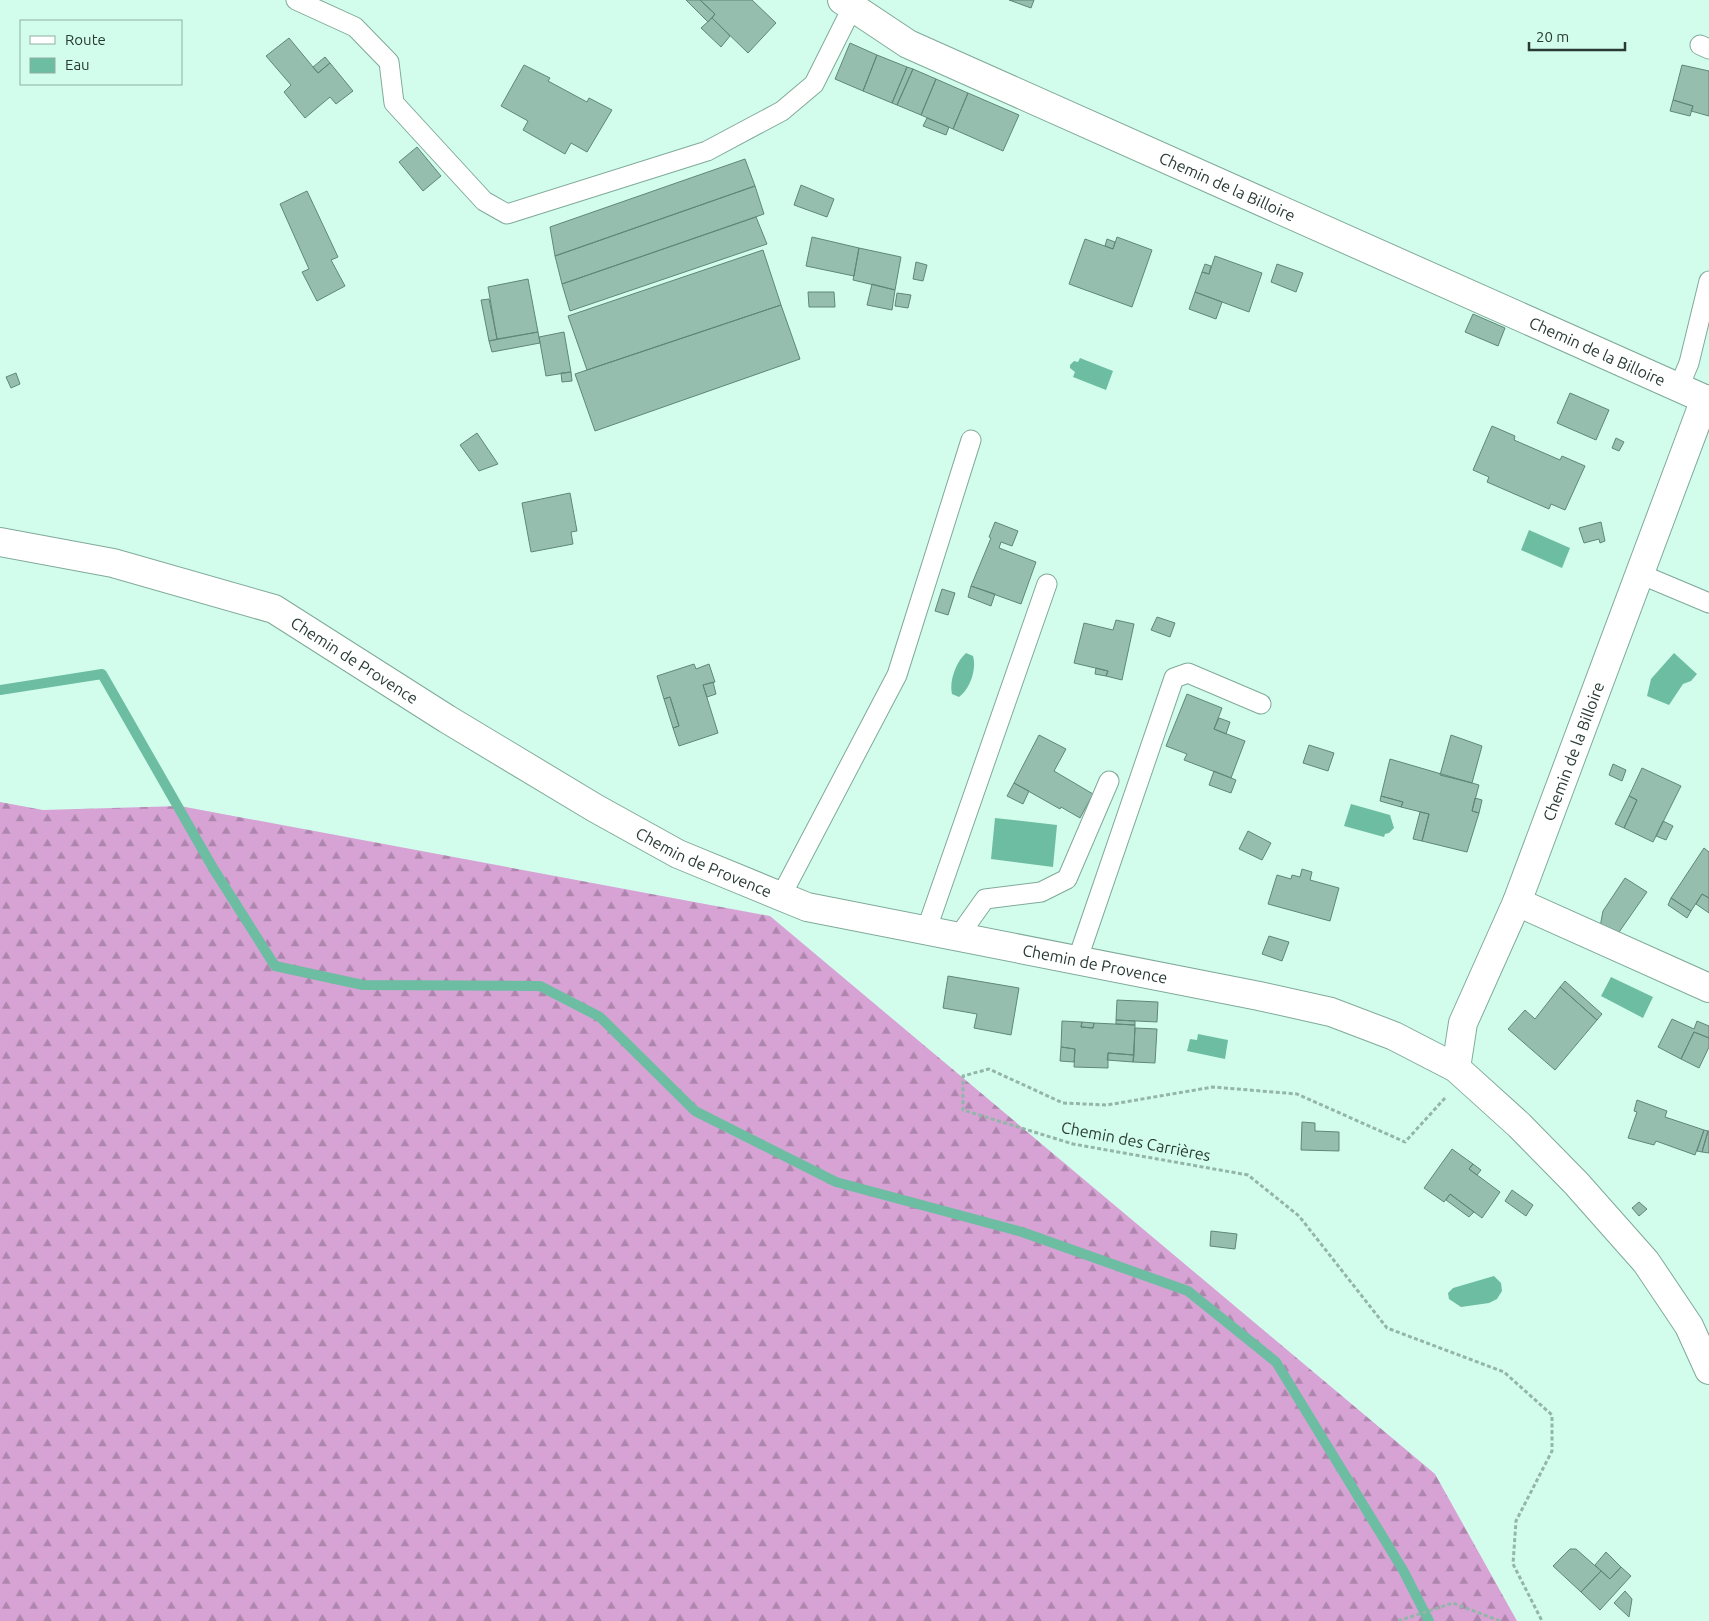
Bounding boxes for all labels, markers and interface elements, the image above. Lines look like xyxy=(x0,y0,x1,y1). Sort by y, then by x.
legend xyxy=(20,20,182,85)
scale bar xyxy=(1529,20,1625,52)
text: 20 m xyxy=(1536,28,1569,45)
text: Route xyxy=(65,31,106,48)
text: Eau xyxy=(65,56,90,73)
street label: Chemin de la Billoire xyxy=(1157,148,1298,224)
street label: Chemin de la Billoire xyxy=(1527,313,1668,389)
street label: Chemin de Provence xyxy=(288,613,422,707)
street label: Chemin de la Billoire xyxy=(1539,679,1608,823)
street label: Chemin de Provence xyxy=(633,824,774,901)
street label: Chemin de Provence xyxy=(1021,941,1169,987)
street label: Chemin des Carrières xyxy=(1060,1118,1212,1164)

